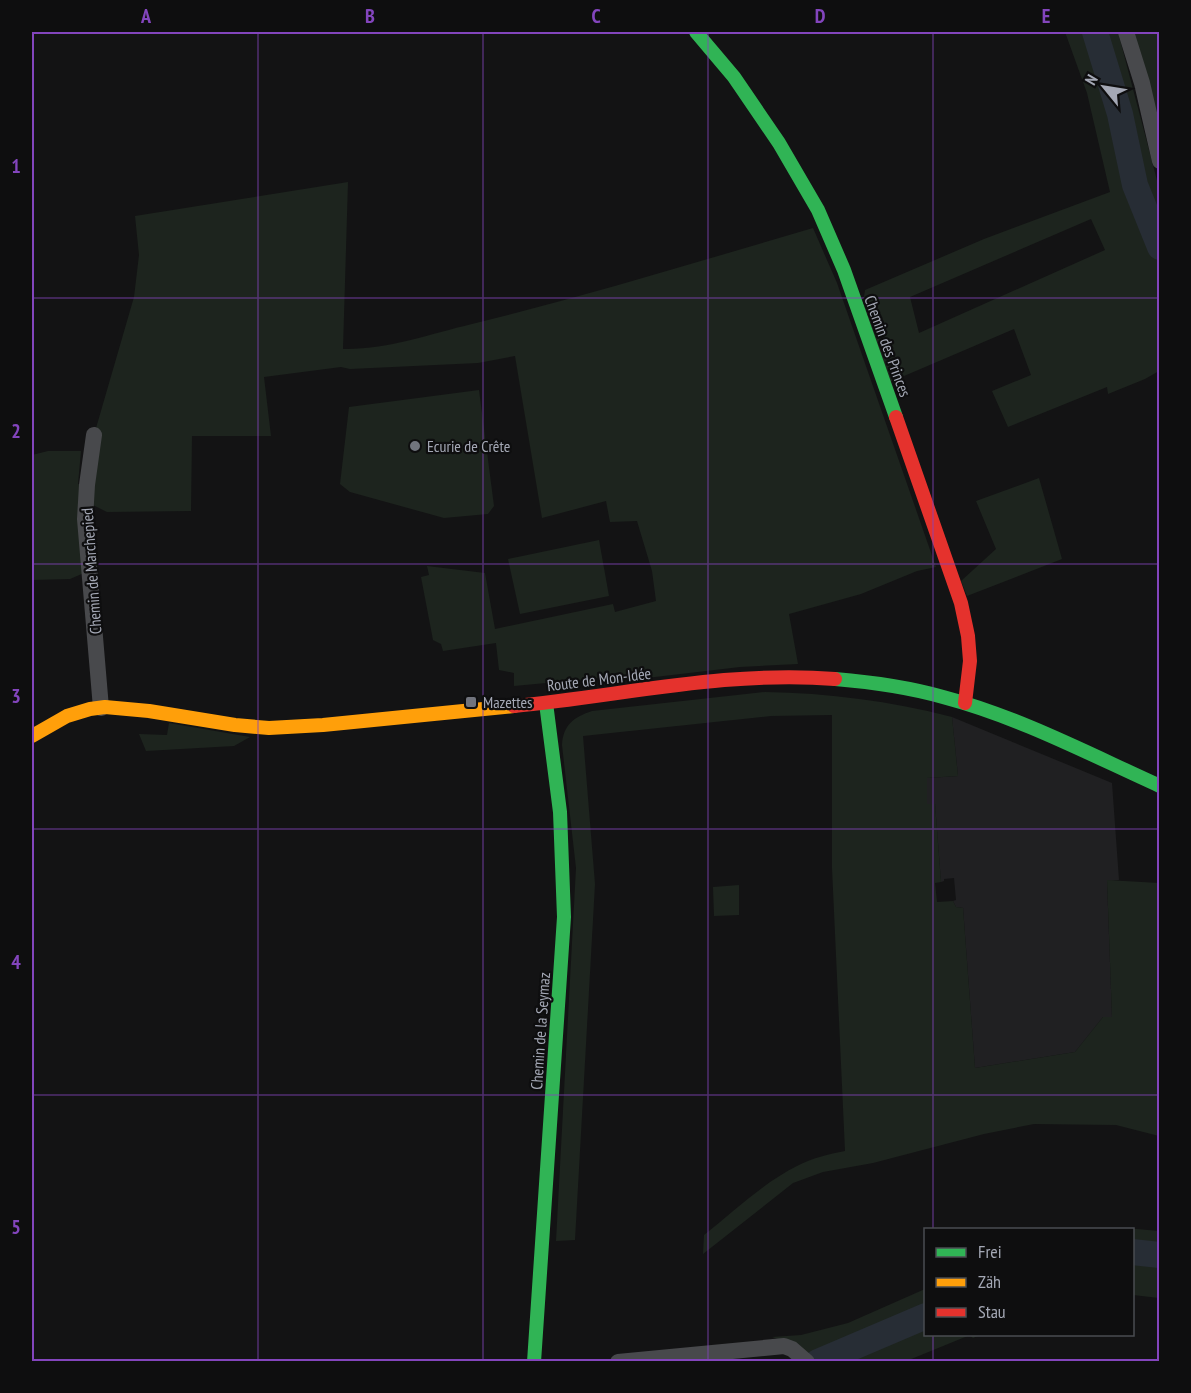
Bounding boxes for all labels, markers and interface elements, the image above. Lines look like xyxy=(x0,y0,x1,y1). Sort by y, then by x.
text: A xyxy=(140,3,152,29)
text: B xyxy=(365,3,375,29)
text: C xyxy=(591,3,601,29)
text: D xyxy=(815,3,826,29)
text: E xyxy=(1042,3,1050,29)
north arrow xyxy=(1074,57,1134,117)
text: N xyxy=(1080,71,1102,88)
text: 1 xyxy=(11,153,21,179)
street label: Chemin des Princes xyxy=(860,292,916,400)
text: 2 xyxy=(11,418,21,444)
place label: Ecurie de Crête xyxy=(427,436,510,456)
marker: Ecurie de Crête xyxy=(408,439,422,453)
street label: Chemin de Marchepied xyxy=(77,507,105,635)
street label: Route de Mon-Idée xyxy=(546,663,652,695)
text: 3 xyxy=(11,683,21,709)
place label: Mazettes xyxy=(483,692,532,712)
marker: Mazettes xyxy=(464,695,478,709)
text: 4 xyxy=(11,949,21,975)
street label: Chemin de la Seymaz xyxy=(526,971,554,1090)
text: 5 xyxy=(11,1214,21,1240)
legend xyxy=(924,1228,1134,1336)
text: Frei xyxy=(978,1240,1002,1263)
text: Zäh xyxy=(978,1270,1001,1293)
text: Stau xyxy=(978,1300,1006,1323)

